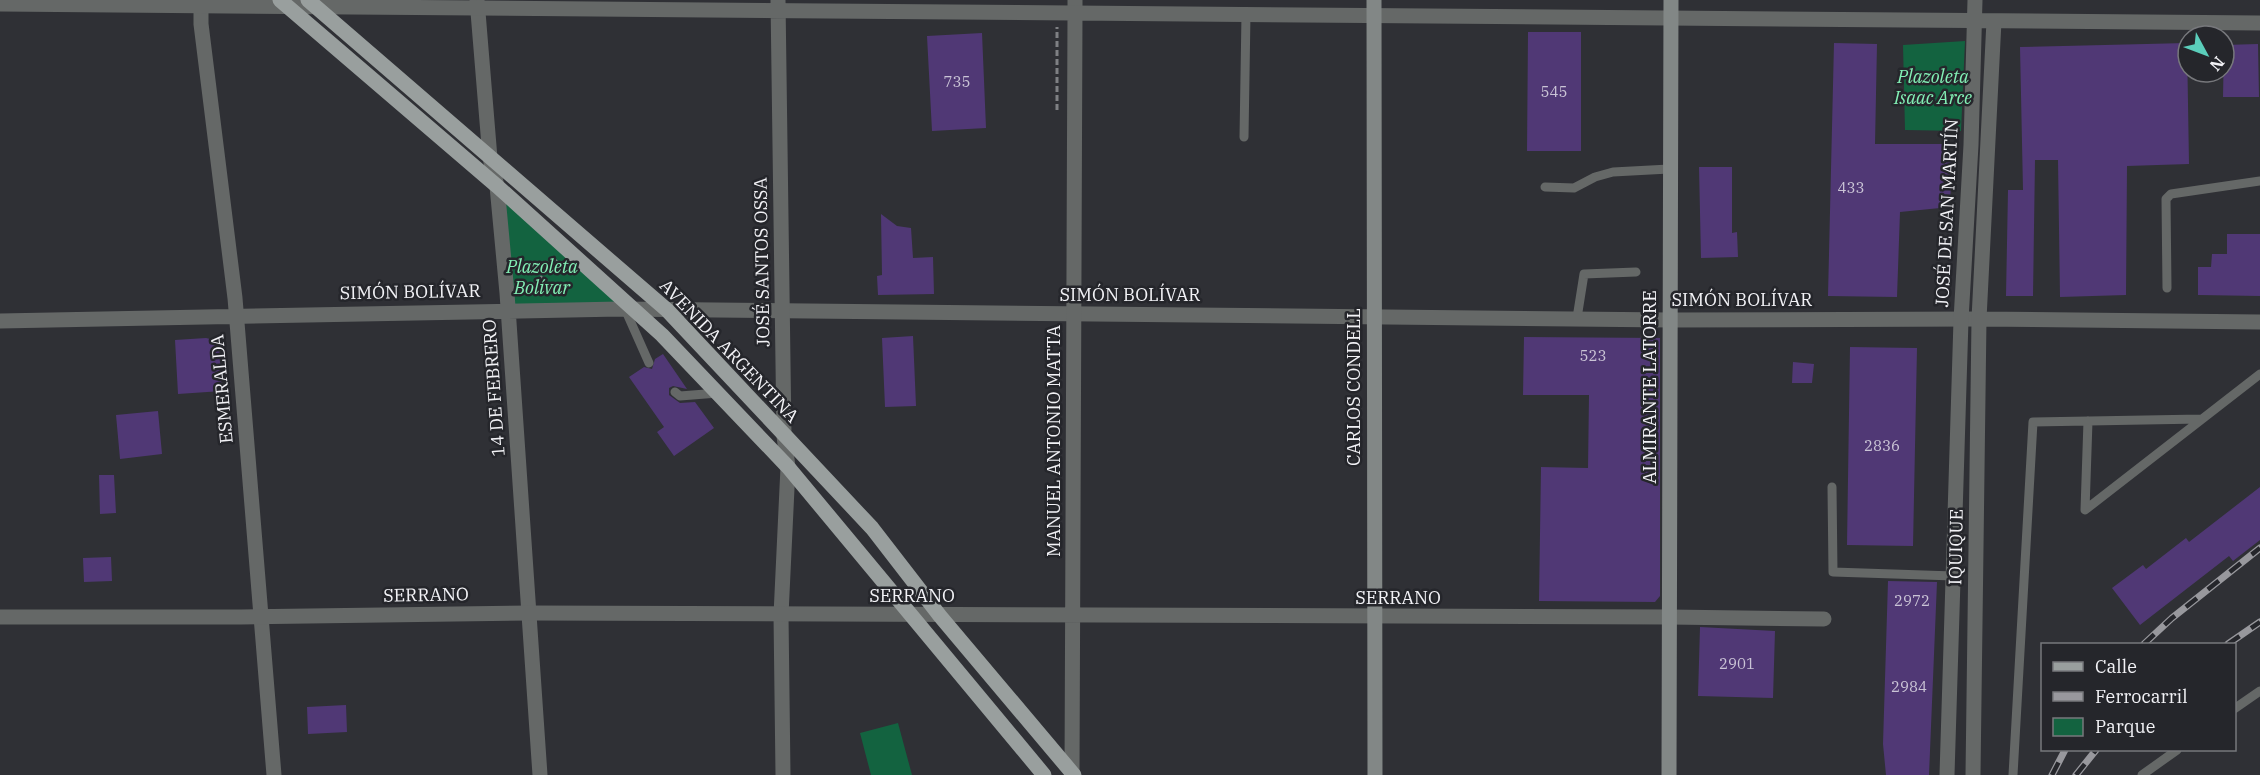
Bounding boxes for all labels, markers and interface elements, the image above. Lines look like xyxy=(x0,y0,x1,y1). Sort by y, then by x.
north arrow xyxy=(2176,24,2236,84)
text: N xyxy=(2206,53,2229,75)
park label: Plazoleta Isaac Arce xyxy=(1893,65,1972,109)
house number: 735 xyxy=(943,72,971,91)
house number: 545 xyxy=(1540,82,1568,101)
street label: JOSÉ DE SAN MARTÍN xyxy=(1930,118,1963,308)
street label: JOSÉ SANTOS OSSA xyxy=(749,176,774,347)
house number: 433 xyxy=(1837,178,1865,197)
park label: Plazoleta Bolívar xyxy=(505,255,578,299)
street label: AVENIDA ARGENTINA xyxy=(655,274,804,428)
street label: SIMÓN BOLÍVAR xyxy=(339,279,481,304)
street label: SIMÓN BOLÍVAR xyxy=(1060,283,1200,306)
street label: SIMÓN BOLÍVAR xyxy=(1672,288,1812,311)
street label: ALMIRANTE LATORRE xyxy=(1638,290,1661,484)
street label: CARLOS CONDELL xyxy=(1342,308,1365,466)
street label: 14 DE FEBRERO xyxy=(477,319,510,457)
street label: MANUEL ANTONIO MATTA xyxy=(1042,324,1065,557)
street label: ESMERALDA xyxy=(205,333,238,444)
house number: 523 xyxy=(1579,346,1607,365)
house number: 2836 xyxy=(1864,436,1900,455)
street label: IQUIQUE xyxy=(1943,509,1968,585)
street label: SERRANO xyxy=(383,582,469,607)
street label: SERRANO xyxy=(869,584,955,607)
street label: SERRANO xyxy=(1355,586,1441,609)
house number: 2972 xyxy=(1894,591,1930,610)
legend xyxy=(2041,643,2236,751)
house number: 2901 xyxy=(1719,654,1755,673)
text: Calle xyxy=(2095,655,2137,678)
house number: 2984 xyxy=(1891,677,1927,696)
text: Ferrocarril xyxy=(2095,685,2188,708)
text: Parque xyxy=(2095,715,2155,738)

